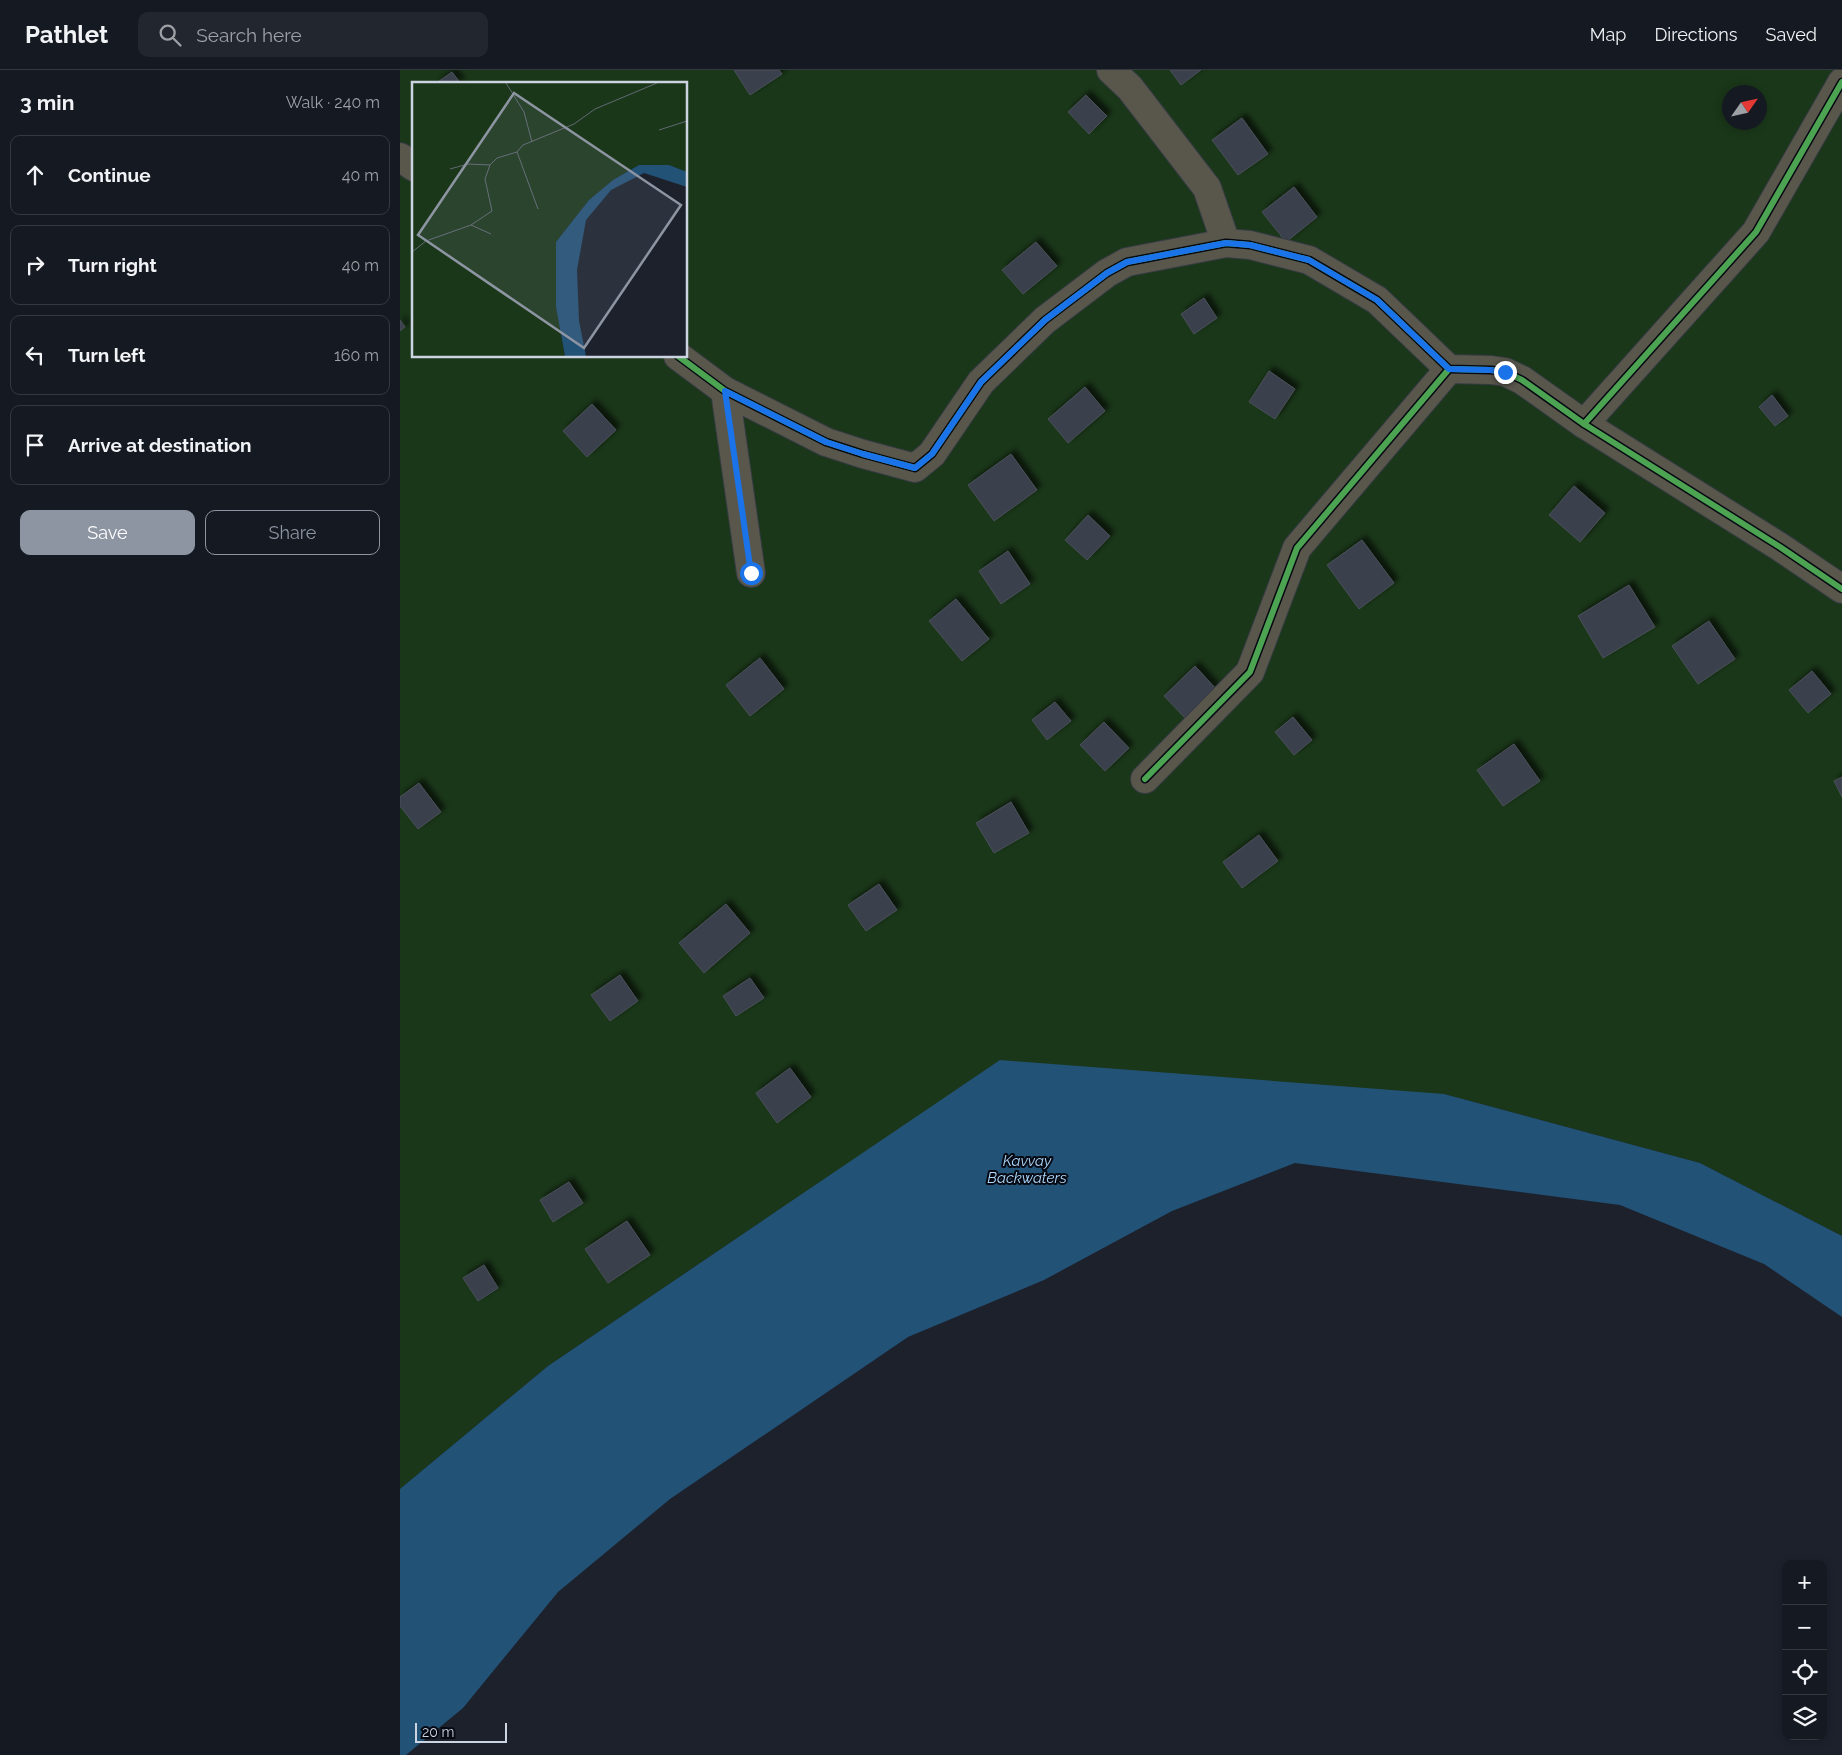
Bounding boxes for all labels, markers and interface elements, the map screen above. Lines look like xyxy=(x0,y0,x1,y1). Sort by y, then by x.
search box xyxy=(138,12,488,57)
text: Pathlet xyxy=(25,20,108,49)
icon: search xyxy=(156,21,184,49)
text: Search here xyxy=(196,24,302,46)
text: Map xyxy=(1590,24,1626,45)
text: Directions xyxy=(1654,24,1738,45)
text: Saved xyxy=(1766,24,1817,45)
inset map xyxy=(412,82,688,358)
north arrow xyxy=(1722,85,1767,130)
text: 3 min xyxy=(20,90,74,115)
text: Walk · 240 m xyxy=(286,93,380,112)
icon: ahead xyxy=(21,161,49,189)
text: Continue xyxy=(68,164,151,186)
text: 40 m xyxy=(342,166,379,185)
icon: right xyxy=(21,251,49,279)
text: Turn right xyxy=(68,254,157,276)
text: 40 m xyxy=(342,256,379,275)
icon: left xyxy=(21,341,49,369)
text: Turn left xyxy=(68,344,145,366)
text: 160 m xyxy=(334,346,379,365)
route end xyxy=(1494,361,1517,384)
icon: arrive xyxy=(21,431,49,459)
text: Arrive at destination xyxy=(68,434,252,456)
button: Save xyxy=(20,510,195,555)
button: Share xyxy=(205,510,380,555)
route start xyxy=(740,562,763,585)
water label: Kavvay Backwaters xyxy=(987,1152,1067,1187)
map controls xyxy=(1782,1560,1827,1740)
button: + xyxy=(1782,1560,1827,1605)
button: − xyxy=(1782,1605,1827,1650)
button: locate xyxy=(1782,1650,1827,1695)
button: layers xyxy=(1782,1695,1827,1740)
scale bar xyxy=(415,1720,508,1743)
text: 20 m xyxy=(422,1724,454,1740)

